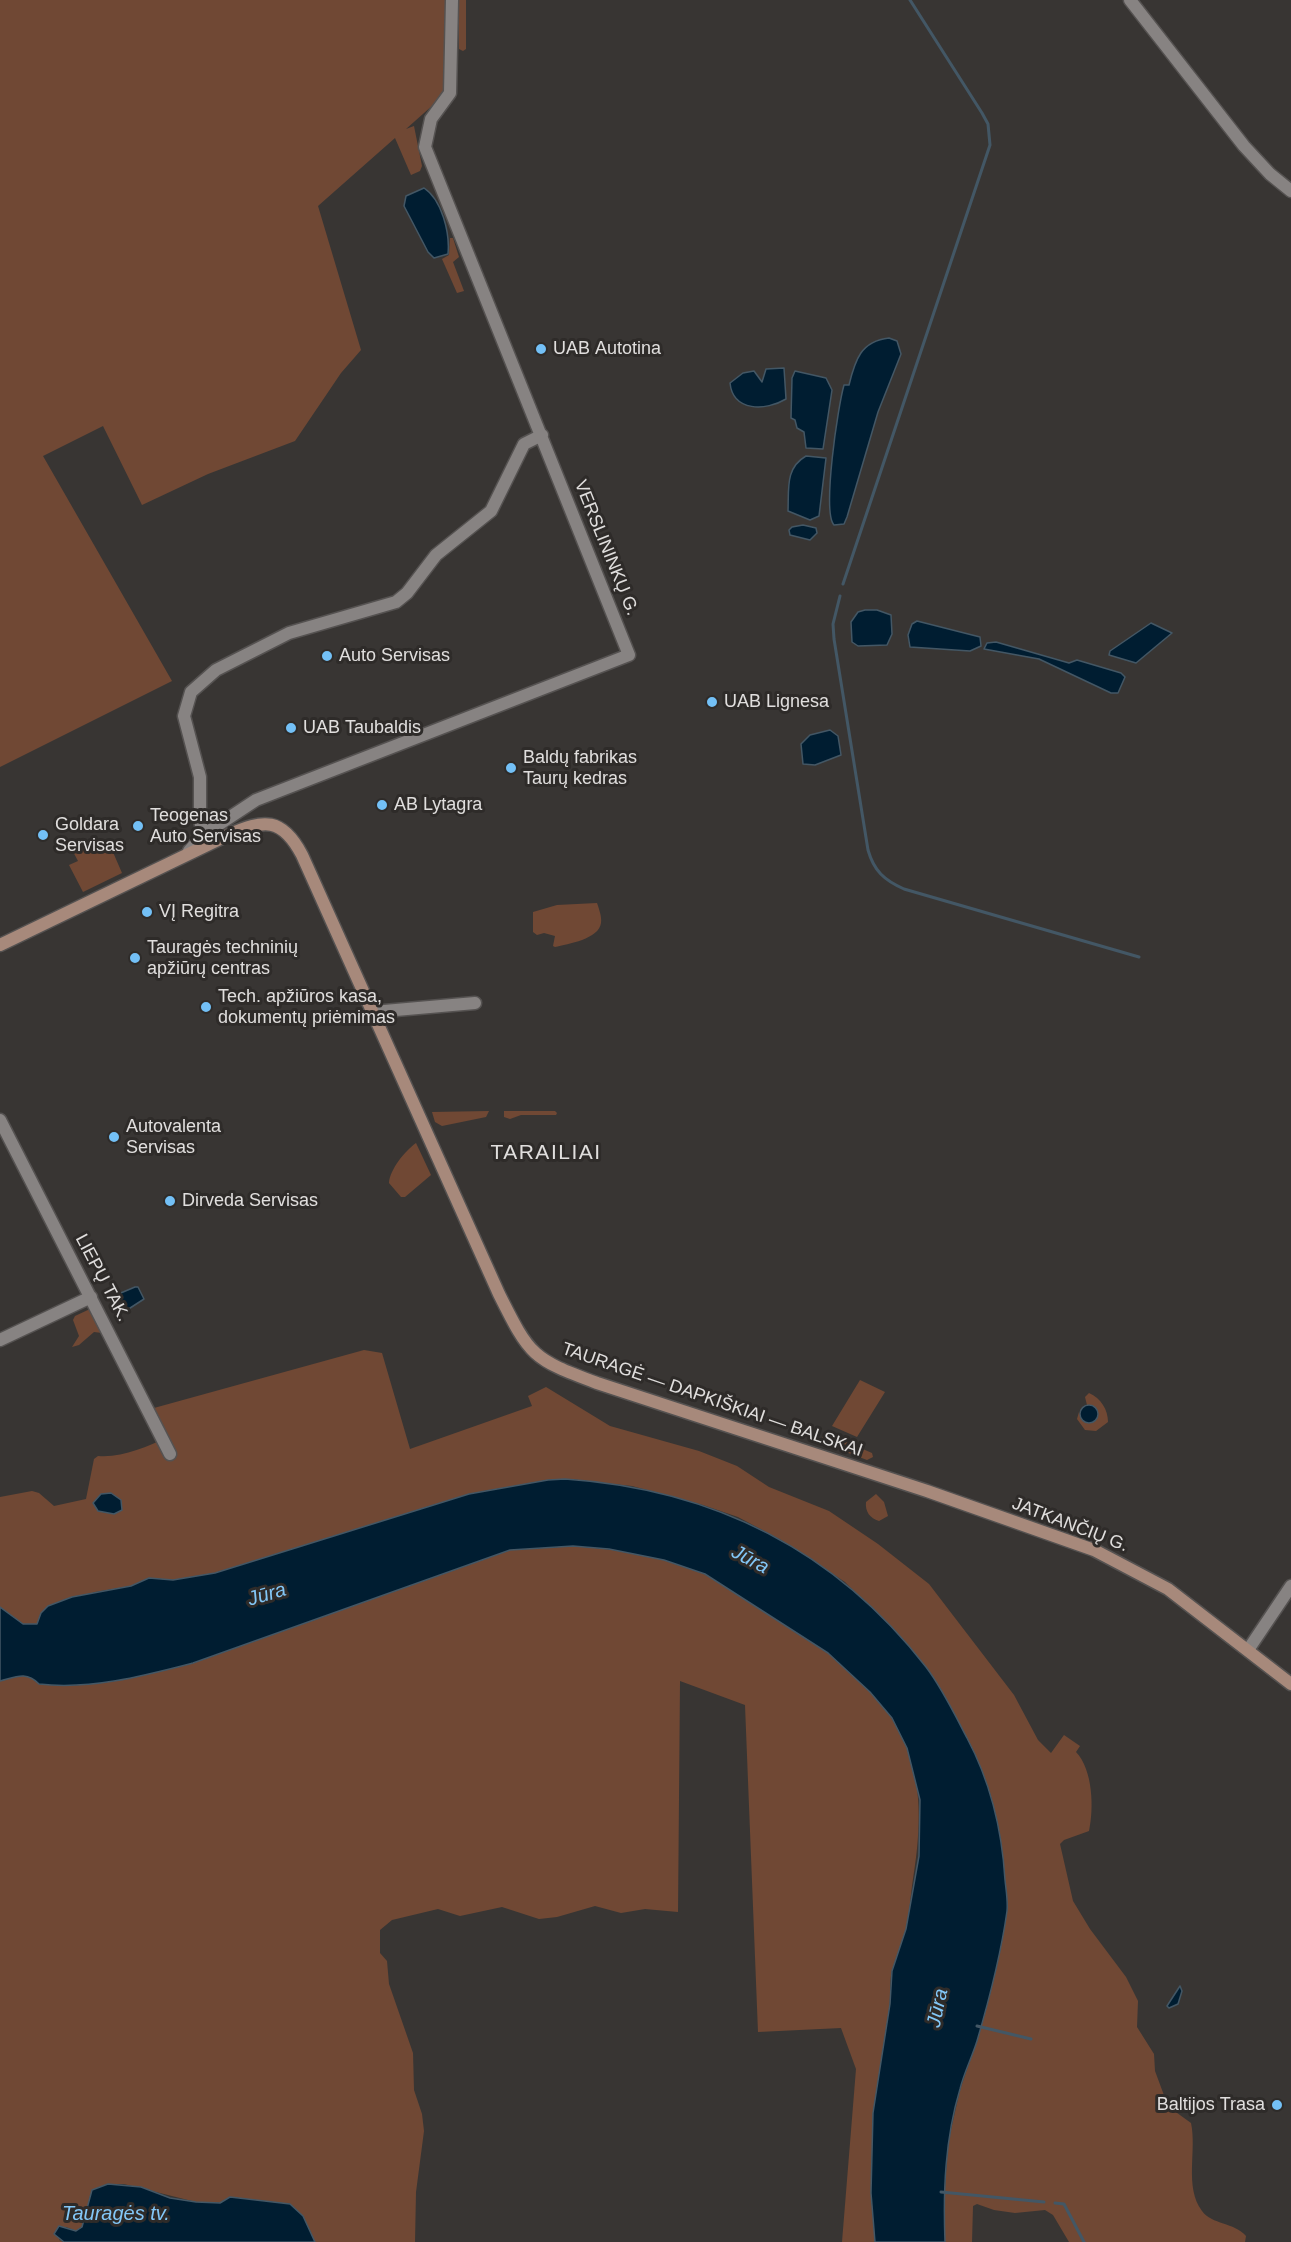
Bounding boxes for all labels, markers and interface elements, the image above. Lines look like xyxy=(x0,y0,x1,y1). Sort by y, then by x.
place label: UAB Autotina xyxy=(553,338,661,360)
marker: UAB Autotina xyxy=(534,342,548,356)
street label: VERSLININKŲ G. xyxy=(569,477,643,619)
place label: Auto Servisas xyxy=(339,645,450,667)
marker: Auto Servisas xyxy=(320,649,334,663)
place label: UAB Lignesa xyxy=(724,691,829,713)
marker: UAB Lignesa xyxy=(705,695,719,709)
place label: UAB Taubaldis xyxy=(303,717,421,739)
marker: UAB Taubaldis xyxy=(284,721,298,735)
place label: Baldų fabrikas Taurų kedras xyxy=(523,747,637,789)
marker: Baldų fabrikas Taurų kedras xyxy=(504,761,518,775)
place label: AB Lytagra xyxy=(394,794,482,816)
marker: AB Lytagra xyxy=(375,798,389,812)
place label: Teogenas Auto Servisas xyxy=(150,805,261,848)
place label: Goldara Servisas xyxy=(55,814,124,856)
marker: Teogenas Auto Servisas xyxy=(131,819,145,833)
marker: Goldara Servisas xyxy=(36,828,50,842)
place label: VĮ Regitra xyxy=(159,901,239,923)
marker: VĮ Regitra xyxy=(140,905,154,919)
place label: Tauragės techninių apžiūrų centras xyxy=(147,937,298,980)
marker: Tauragės techninių apžiūrų centras xyxy=(128,951,142,965)
place label: Tech. apžiūros kasa, dokumentų priėmimas xyxy=(218,986,395,1028)
marker: Tech. apžiūros kasa, dokumentų priėmimas xyxy=(199,1000,213,1014)
place label: Autovalenta Servisas xyxy=(126,1116,221,1158)
marker: Autovalenta Servisas xyxy=(107,1130,121,1144)
district label: TARAILIAI xyxy=(490,1140,602,1166)
place label: Dirveda Servisas xyxy=(182,1190,318,1212)
marker: Dirveda Servisas xyxy=(163,1194,177,1208)
street label: LIEPŲ TAK. xyxy=(70,1231,134,1325)
street label: TAURAGĖ — DAPKIŠKIAI — BALSKAI xyxy=(559,1338,865,1462)
street label: JATKANČIŲ G. xyxy=(1009,1493,1131,1557)
water label: Jūra xyxy=(727,1540,773,1580)
water label: Jūra xyxy=(245,1578,289,1612)
water label: Jūra xyxy=(922,1986,954,2030)
place label: Baltijos Trasa xyxy=(1157,2094,1265,2116)
marker: Baltijos Trasa xyxy=(1270,2098,1284,2112)
water label: Tauragės tv. xyxy=(62,2202,170,2226)

